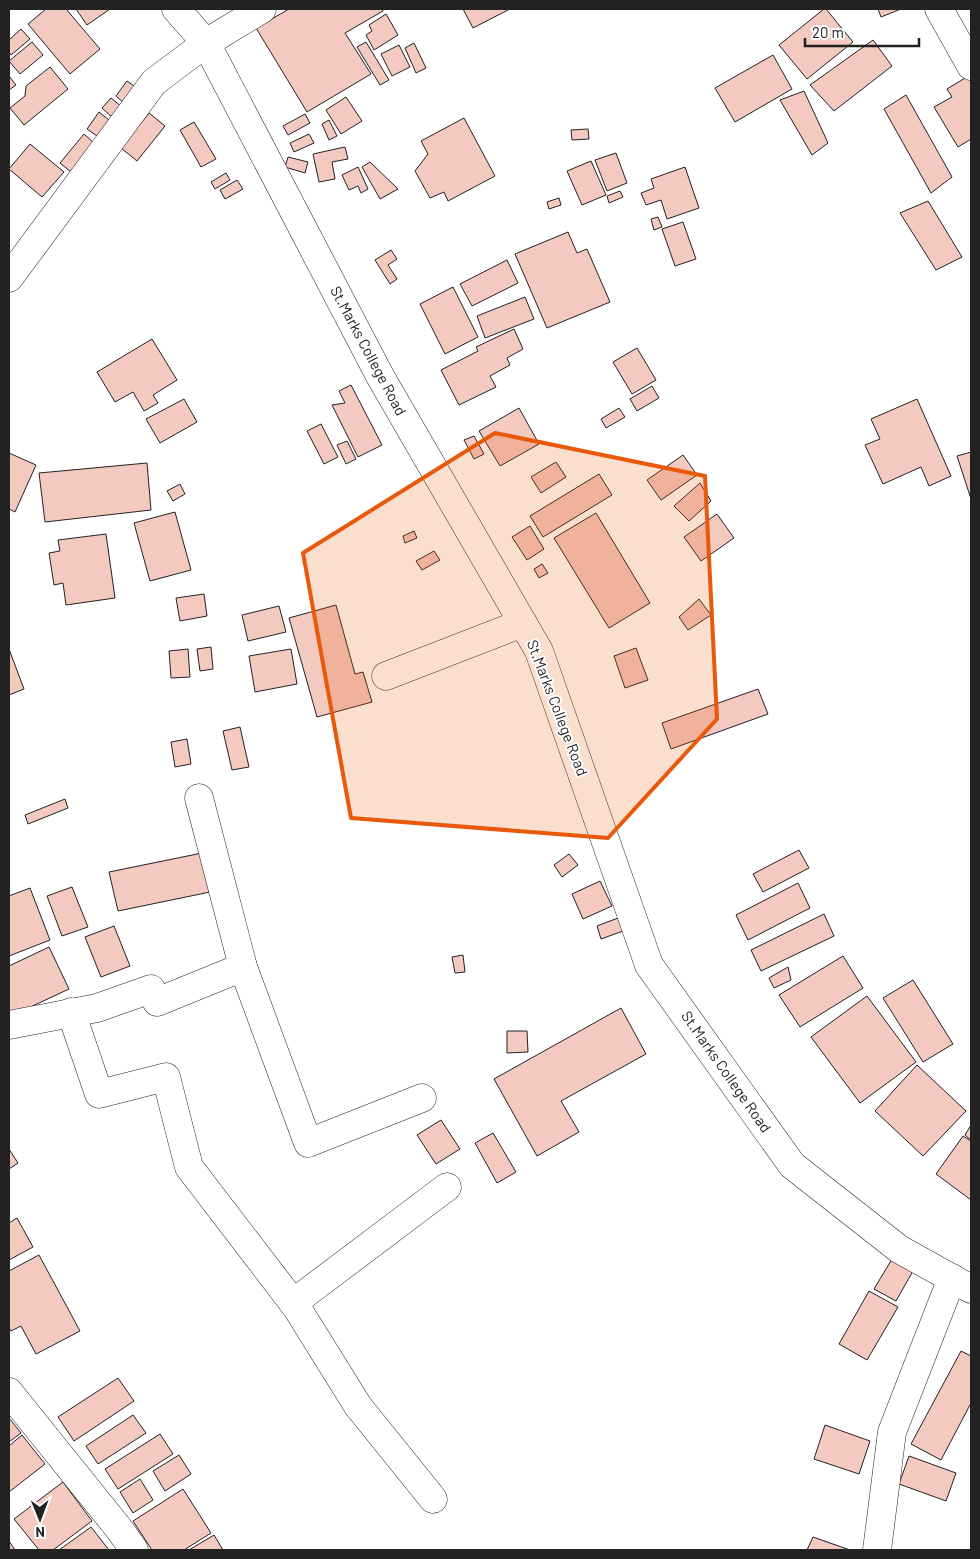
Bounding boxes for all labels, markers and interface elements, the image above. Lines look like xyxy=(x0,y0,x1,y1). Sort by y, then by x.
scale bar xyxy=(805,15,919,47)
text: 20 m xyxy=(812,23,844,41)
street label: St.Marks College Road xyxy=(327,283,411,418)
street label: St.Marks College Road xyxy=(524,637,592,778)
street label: St.Marks College Road xyxy=(678,1007,776,1136)
north arrow xyxy=(15,1494,65,1544)
text: N xyxy=(35,1524,45,1541)

